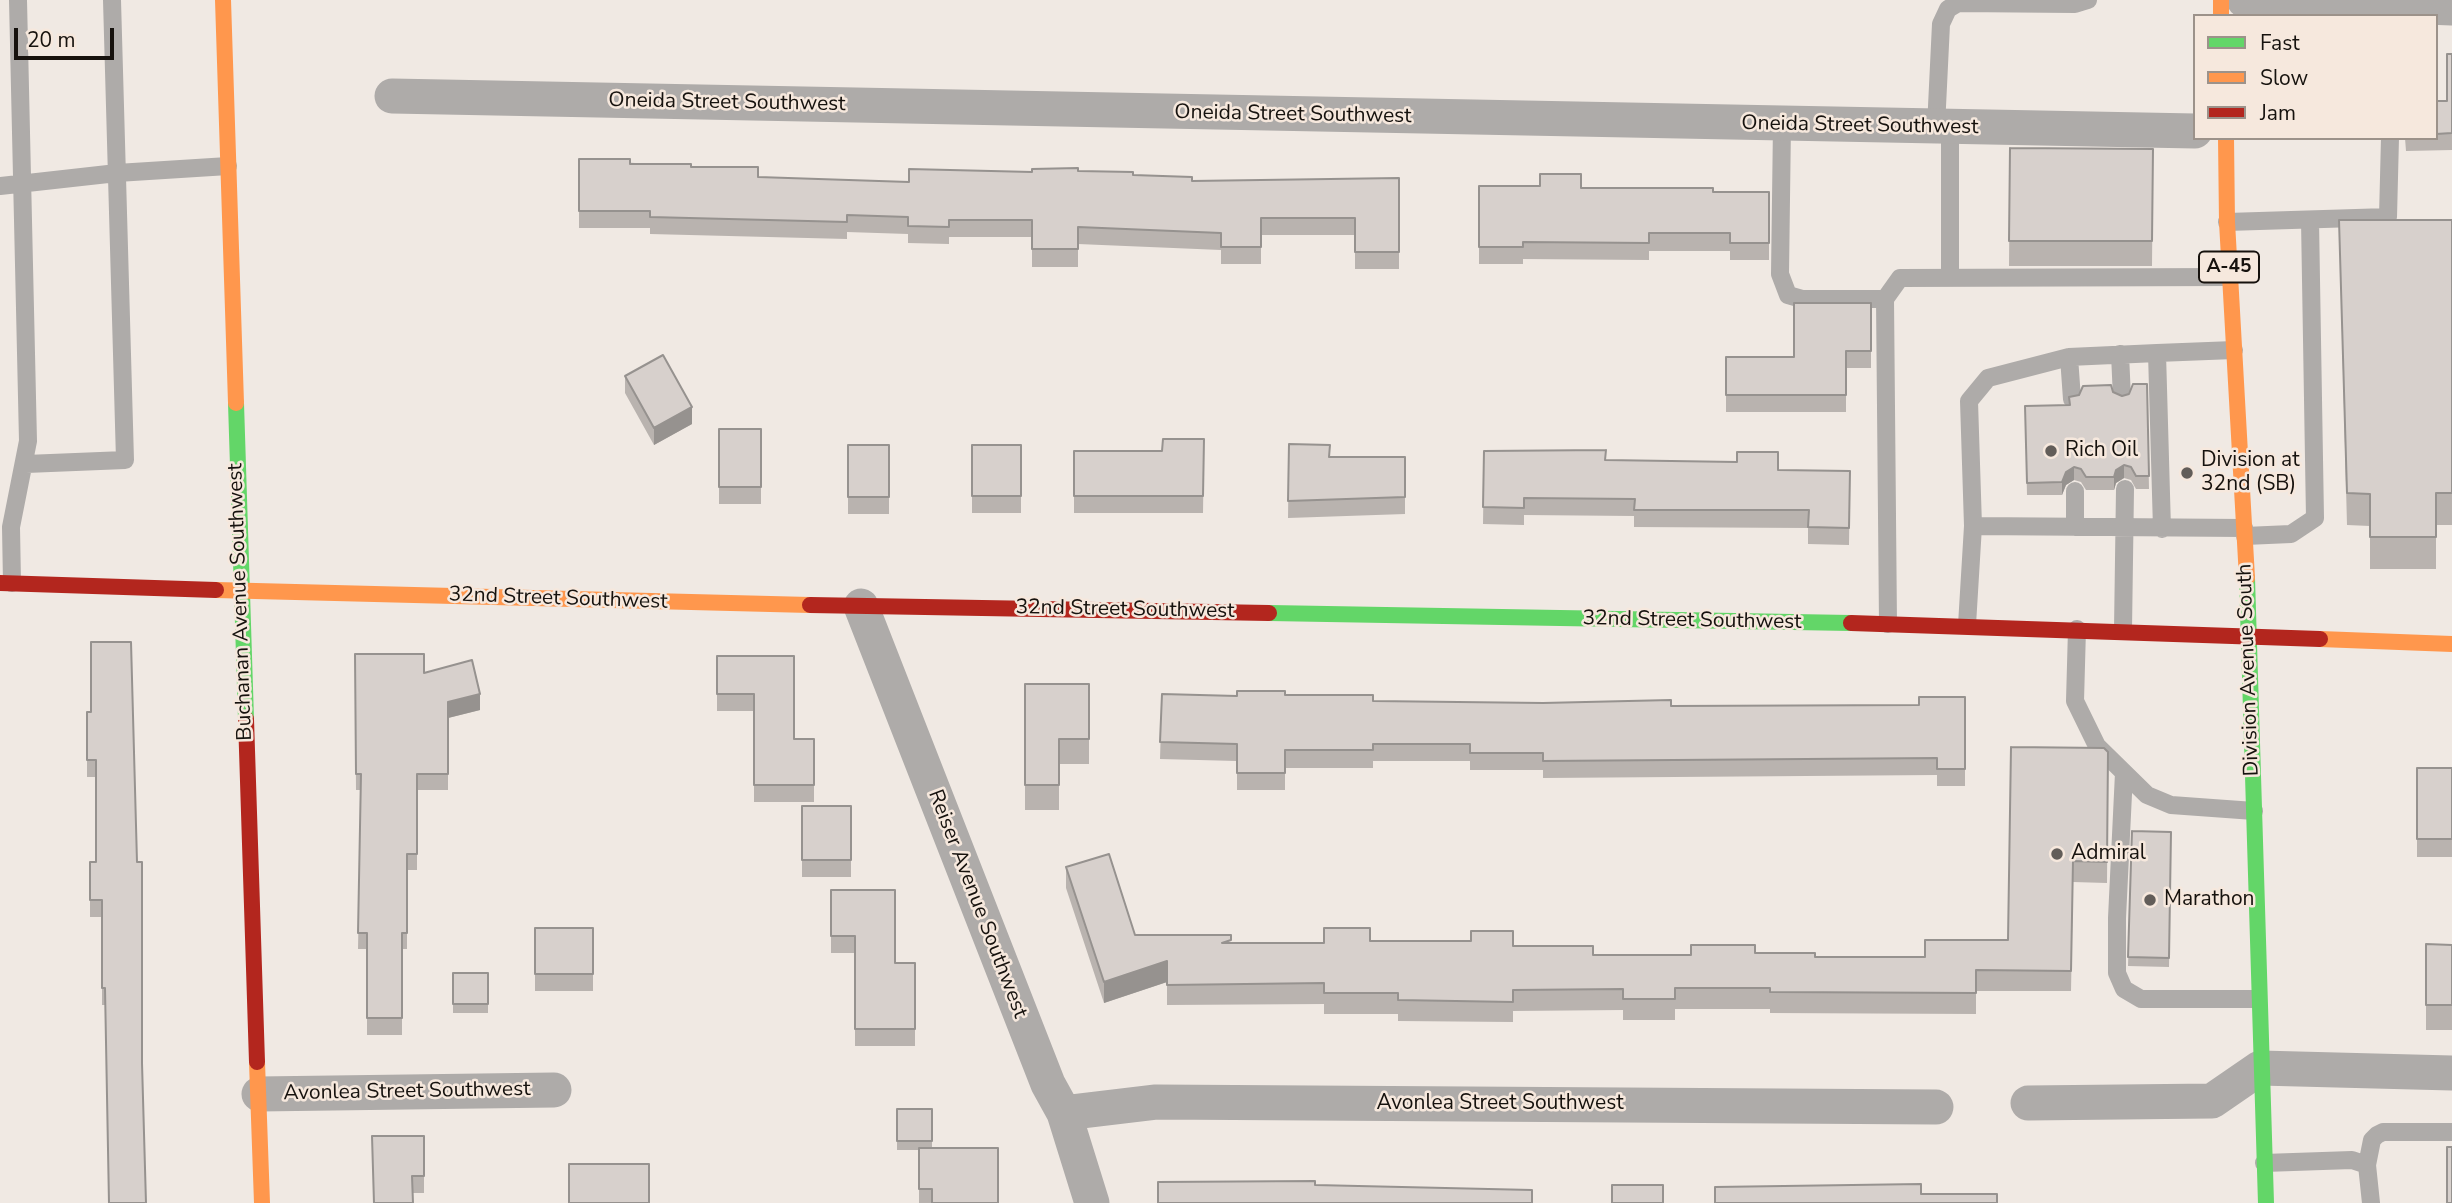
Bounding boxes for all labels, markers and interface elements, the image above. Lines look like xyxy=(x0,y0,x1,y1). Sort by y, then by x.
scale bar xyxy=(18,14,117,58)
legend xyxy=(2193,14,2438,140)
text: 20 m xyxy=(27,26,76,54)
text: Fast xyxy=(2260,29,2300,57)
text: Slow xyxy=(2260,64,2308,92)
street label: Oneida Street Southwest xyxy=(608,88,846,118)
text: Jam xyxy=(2260,99,2296,127)
street label: Oneida Street Southwest xyxy=(1174,100,1412,130)
street label: Oneida Street Southwest xyxy=(1741,111,1979,141)
road number: A-45 xyxy=(2199,252,2259,282)
place label: Rich Oil xyxy=(2065,438,2138,464)
marker: Rich Oil xyxy=(2043,443,2059,459)
place label: Division at 32nd (SB) xyxy=(2201,448,2300,498)
street label: Buchanan Avenue Southwest xyxy=(224,463,258,741)
marker: Division at 32nd (SB) xyxy=(2179,465,2195,481)
street label: Division Avenue South xyxy=(2233,563,2265,777)
street label: 32nd Street Southwest xyxy=(448,583,668,615)
street label: 32nd Street Southwest xyxy=(1015,595,1235,625)
street label: 32nd Street Southwest xyxy=(1582,606,1802,636)
street label: Reiser Avenue Southwest xyxy=(922,786,1032,1022)
place label: Admiral xyxy=(2071,841,2146,867)
marker: Admiral xyxy=(2049,846,2065,862)
place label: Marathon xyxy=(2164,887,2255,913)
marker: Marathon xyxy=(2142,892,2158,908)
street label: Avonlea Street Southwest xyxy=(283,1077,531,1107)
street label: Avonlea Street Southwest xyxy=(1376,1091,1624,1117)

